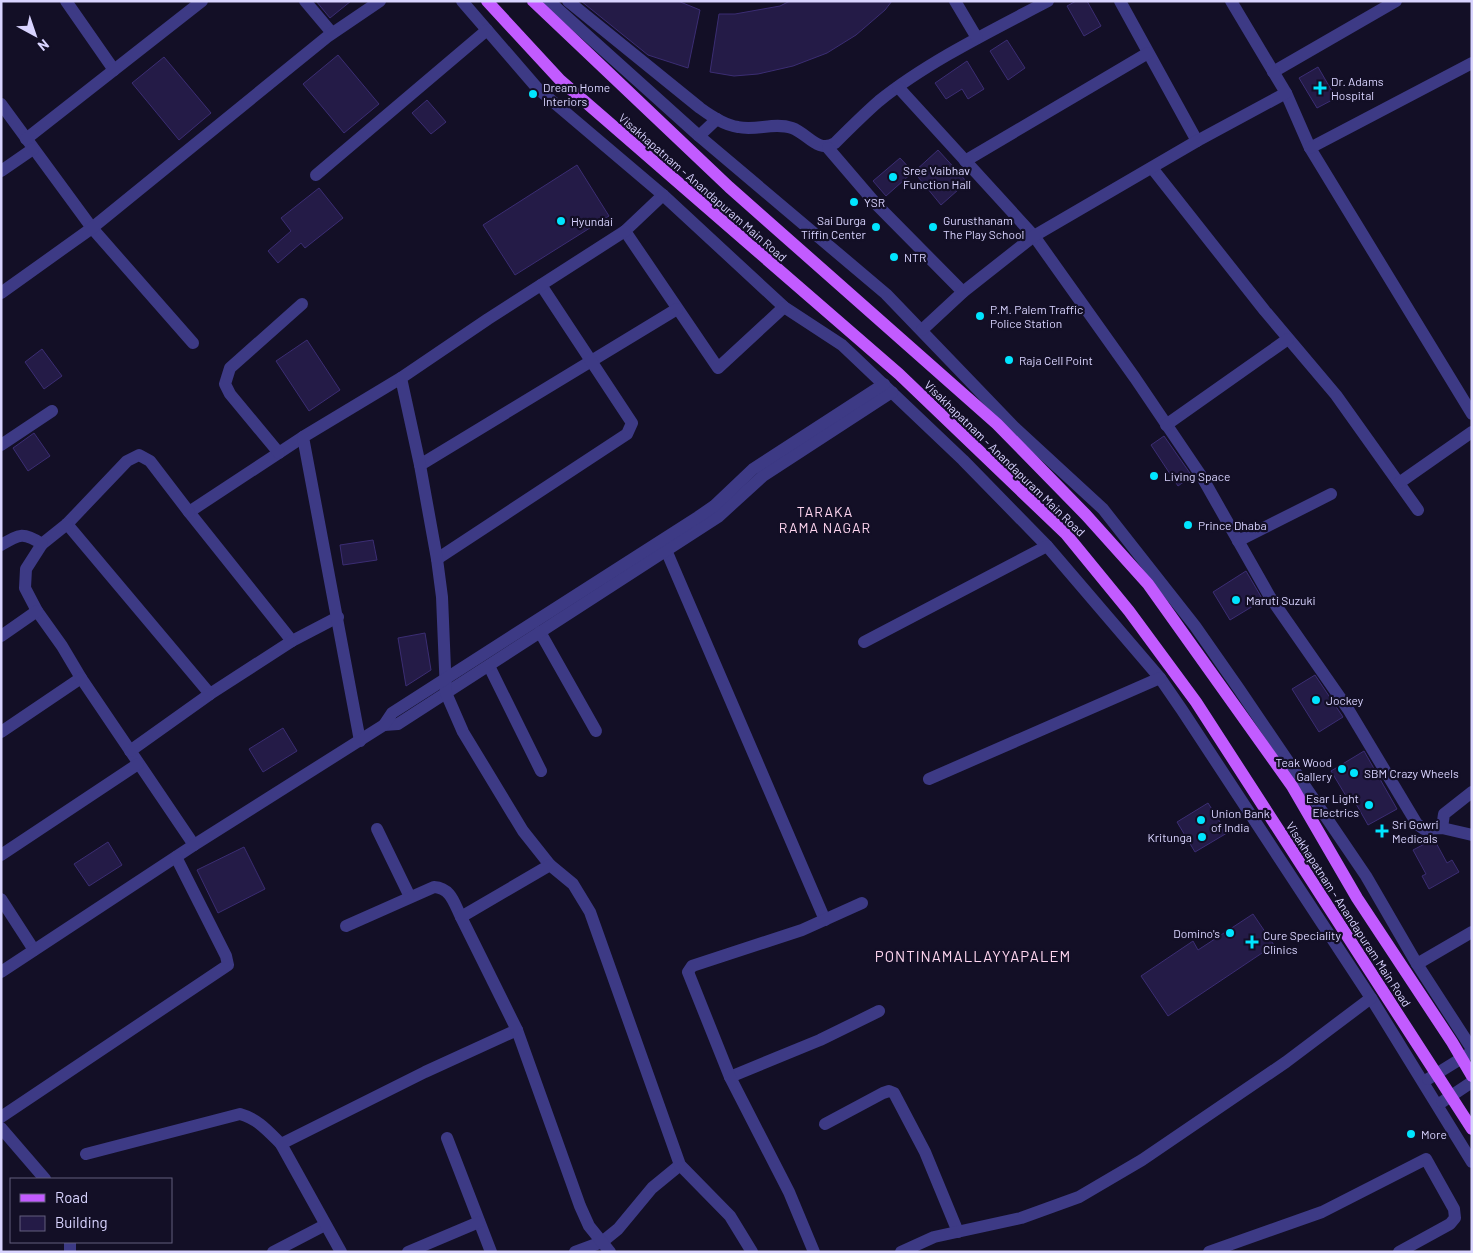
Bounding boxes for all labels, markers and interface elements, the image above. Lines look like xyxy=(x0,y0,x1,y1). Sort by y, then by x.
north arrow xyxy=(10,10,60,60)
text: N xyxy=(35,36,53,55)
place label: Dr. Adams Hospital xyxy=(1331,74,1384,102)
place label: Dream Home Interiors xyxy=(543,80,610,108)
marker: Dr. Adams Hospital xyxy=(1313,81,1327,95)
marker: Dream Home Interiors xyxy=(527,88,539,100)
street label: Visakhapatnam - Anandapuram Main Road xyxy=(616,110,790,264)
place label: Sree Vaibhav Function Hall xyxy=(903,163,971,191)
marker: Sree Vaibhav Function Hall xyxy=(887,171,899,183)
place label: YSR xyxy=(864,195,885,209)
marker: YSR xyxy=(848,196,860,208)
place label: Sai Durga Tiffin Center xyxy=(801,213,867,241)
place label: Gurusthanam The Play School xyxy=(943,213,1024,241)
place label: Hyundai xyxy=(571,214,613,228)
marker: Hyundai xyxy=(555,215,567,227)
marker: Sai Durga Tiffin Center xyxy=(870,221,882,233)
marker: Gurusthanam The Play School xyxy=(927,221,939,233)
place label: NTR xyxy=(904,250,926,264)
marker: NTR xyxy=(888,251,900,263)
place label: P.M. Palem Traffic Police Station xyxy=(990,302,1083,330)
marker: P.M. Palem Traffic Police Station xyxy=(974,310,986,322)
place label: Raja Cell Point xyxy=(1019,353,1093,367)
marker: Raja Cell Point xyxy=(1003,354,1015,366)
street label: Visakhapatnam - Anandapuram Main Road xyxy=(922,377,1088,539)
place label: Living Space xyxy=(1164,469,1230,483)
marker: Living Space xyxy=(1148,470,1160,482)
district label: TARAKA RAMA NAGAR xyxy=(779,503,871,536)
place label: Prince Dhaba xyxy=(1198,518,1267,532)
marker: Prince Dhaba xyxy=(1182,519,1194,531)
place label: Maruti Suzuki xyxy=(1246,593,1316,607)
marker: Maruti Suzuki xyxy=(1230,594,1242,606)
place label: Jockey xyxy=(1326,693,1364,707)
marker: Jockey xyxy=(1310,694,1322,706)
place label: Teak Wood Gallery xyxy=(1276,755,1332,783)
marker: Teak Wood Gallery xyxy=(1336,763,1348,775)
place label: SBM Crazy Wheels xyxy=(1364,766,1459,780)
marker: SBM Crazy Wheels xyxy=(1348,767,1360,779)
place label: Esar Light Electrics xyxy=(1306,791,1359,819)
marker: Esar Light Electrics xyxy=(1363,799,1375,811)
place label: Union Bank of India xyxy=(1211,806,1270,834)
marker: Union Bank of India xyxy=(1195,814,1207,826)
place label: Sri Gowri Medicals xyxy=(1392,817,1439,845)
street label: Visakhapatnam - Anandapuram Main Road xyxy=(1284,819,1414,1009)
marker: Sri Gowri Medicals xyxy=(1376,825,1388,837)
place label: Kritunga xyxy=(1147,830,1192,844)
marker: Kritunga xyxy=(1196,831,1208,843)
place label: Domino's xyxy=(1173,926,1220,940)
marker: Domino's xyxy=(1224,927,1236,939)
place label: Cure Speciality Clinics xyxy=(1263,928,1341,956)
marker: Cure Speciality Clinics xyxy=(1245,935,1259,949)
district label: PONTINAMALLAYYAPALEM xyxy=(875,947,1071,965)
place label: More xyxy=(1421,1127,1447,1141)
marker: More xyxy=(1405,1128,1417,1140)
legend xyxy=(10,1178,172,1243)
text: Road xyxy=(55,1188,88,1206)
text: Building xyxy=(55,1213,108,1231)

